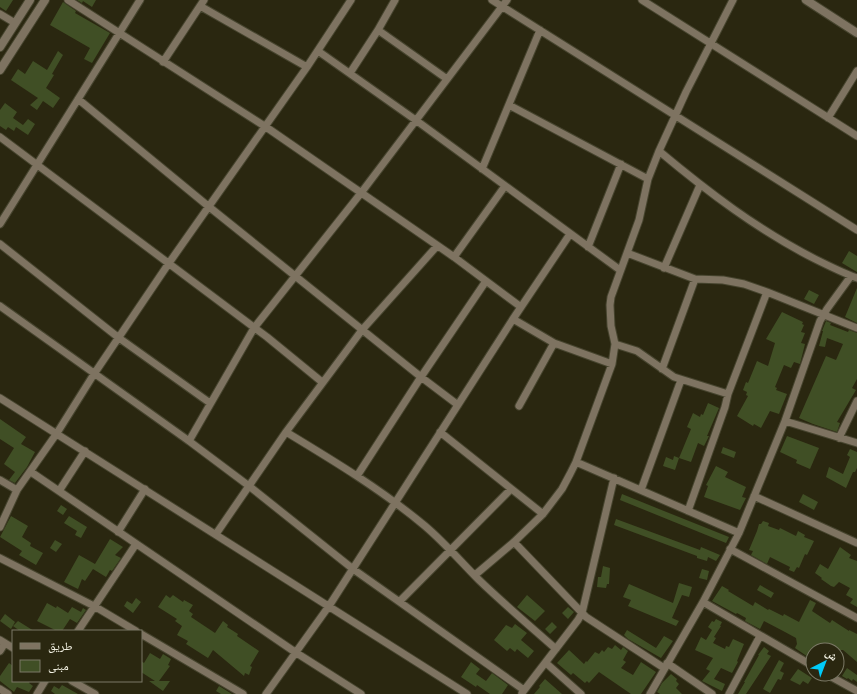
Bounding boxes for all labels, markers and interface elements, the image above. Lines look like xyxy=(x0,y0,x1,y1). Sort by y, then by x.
legend xyxy=(12,630,142,682)
text: طريق xyxy=(48,637,73,655)
north arrow xyxy=(805,642,845,682)
text: ش xyxy=(822,645,842,665)
text: مبنى xyxy=(48,657,69,675)

